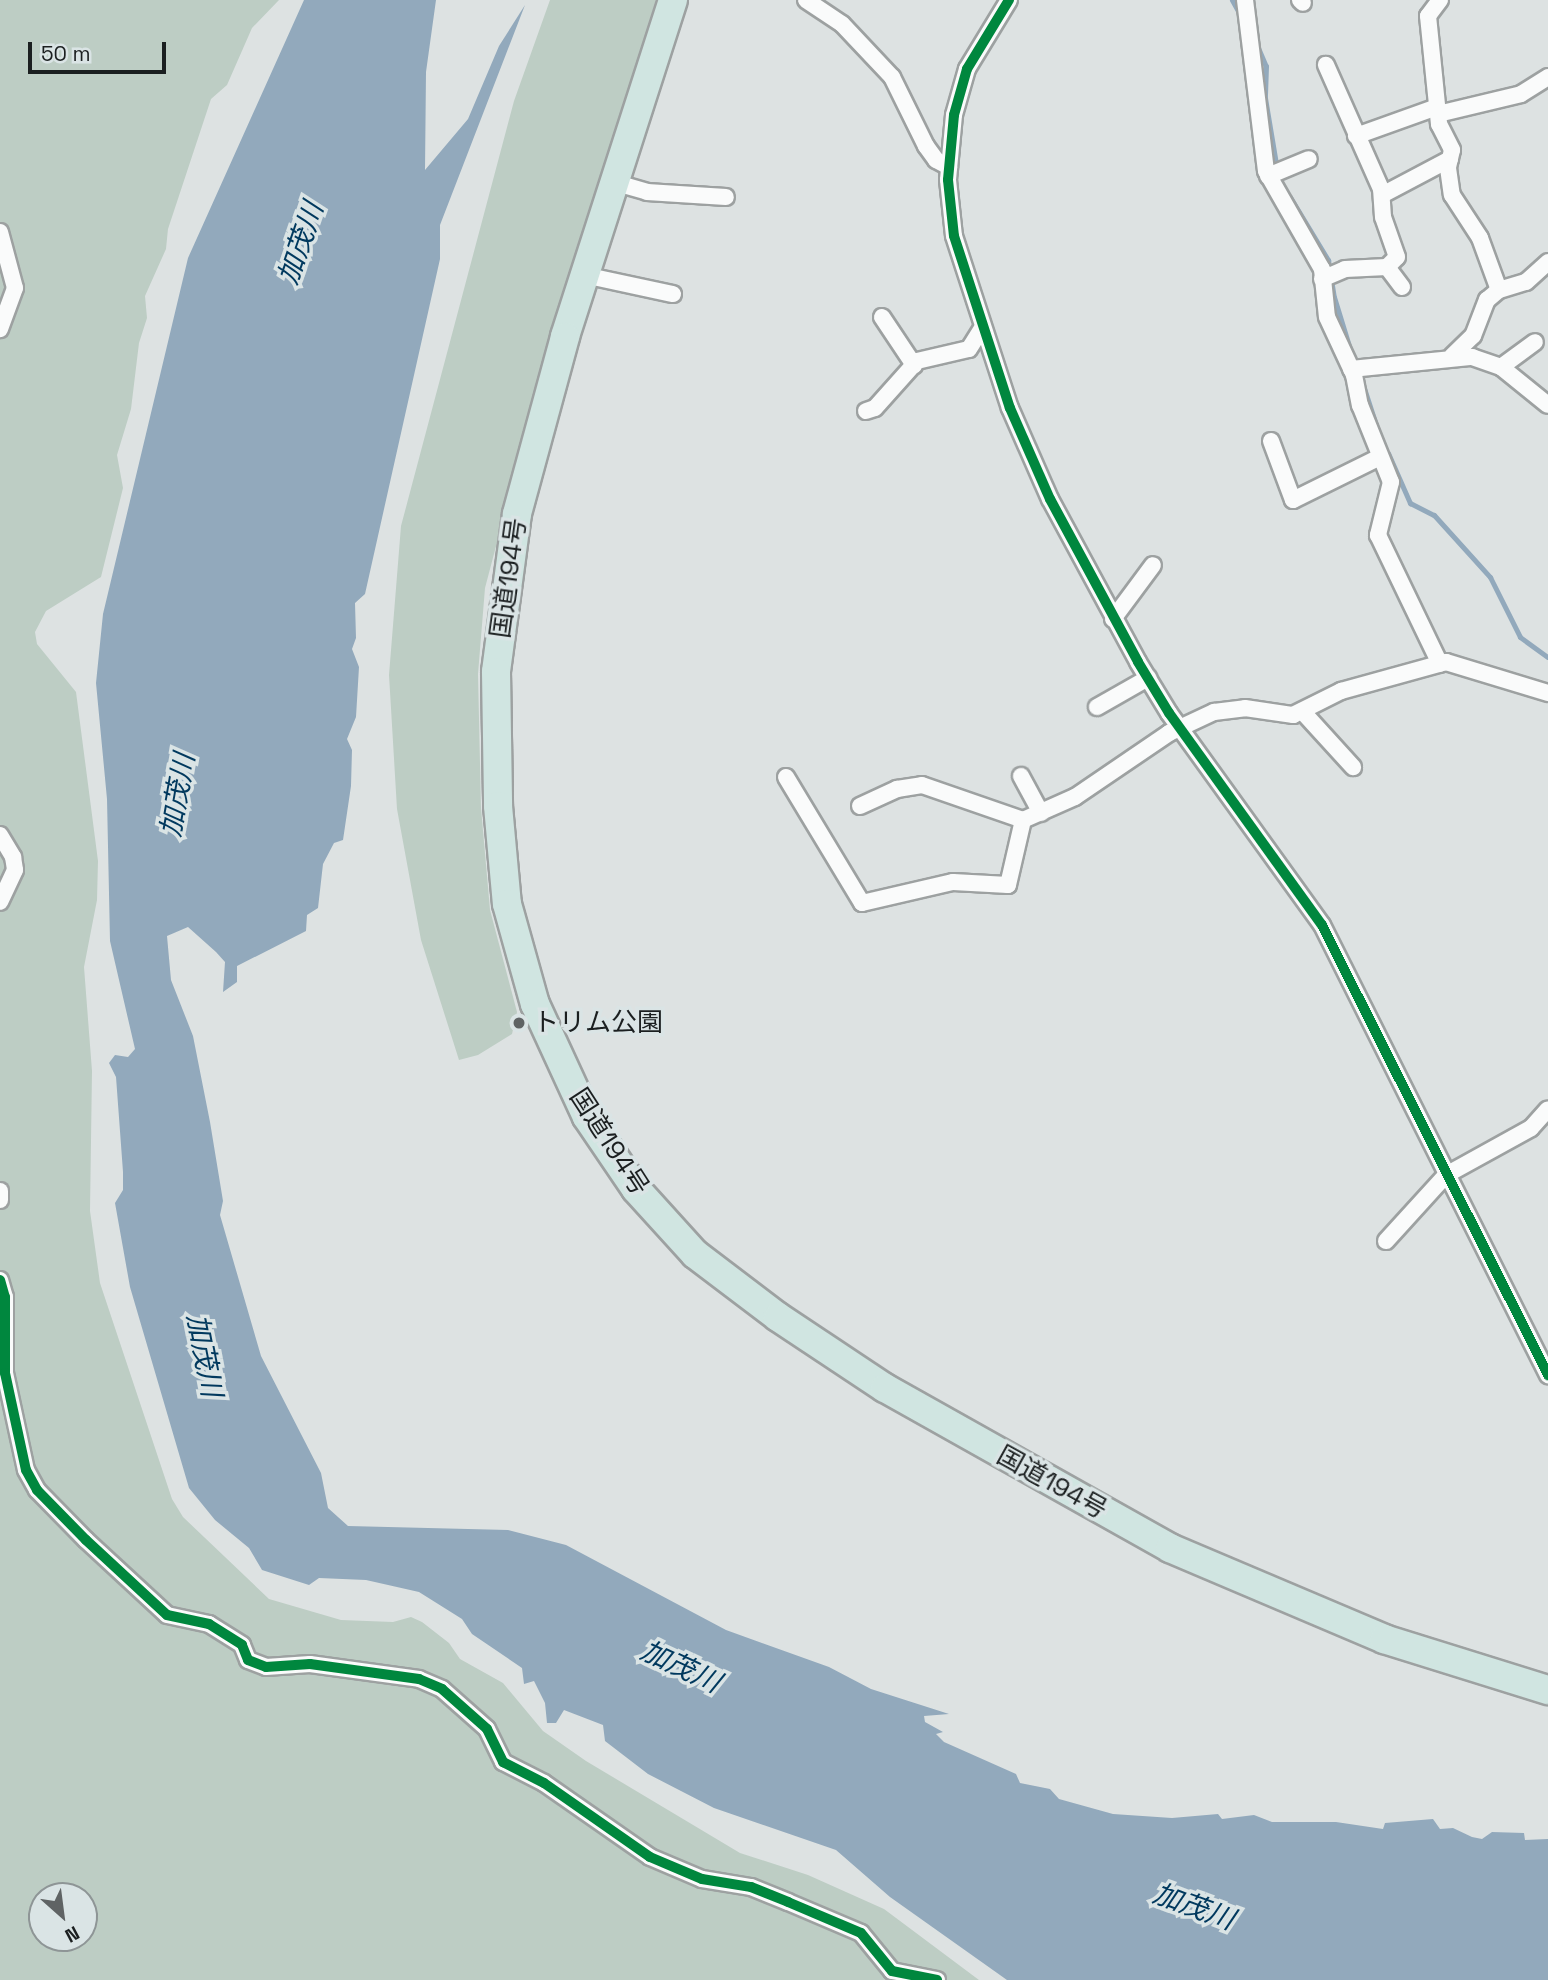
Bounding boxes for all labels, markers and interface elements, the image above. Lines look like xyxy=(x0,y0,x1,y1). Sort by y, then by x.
scale bar xyxy=(32,28,170,72)
text: 50 m xyxy=(41,40,91,67)
water label: 加茂川 xyxy=(270,198,330,288)
street label: 国道194号 xyxy=(485,516,533,640)
water label: 加茂川 xyxy=(153,751,201,839)
place label: トリム公園 xyxy=(533,1007,663,1039)
marker: トリム公園 xyxy=(511,1015,527,1031)
street label: 国道194号 xyxy=(563,1083,655,1201)
water label: 加茂川 xyxy=(180,1311,230,1399)
street label: 国道194号 xyxy=(992,1440,1112,1526)
water label: 加茂川 xyxy=(636,1633,726,1699)
water label: 加茂川 xyxy=(1149,1876,1239,1936)
north arrow xyxy=(28,1882,98,1952)
text: N xyxy=(61,1920,84,1948)

